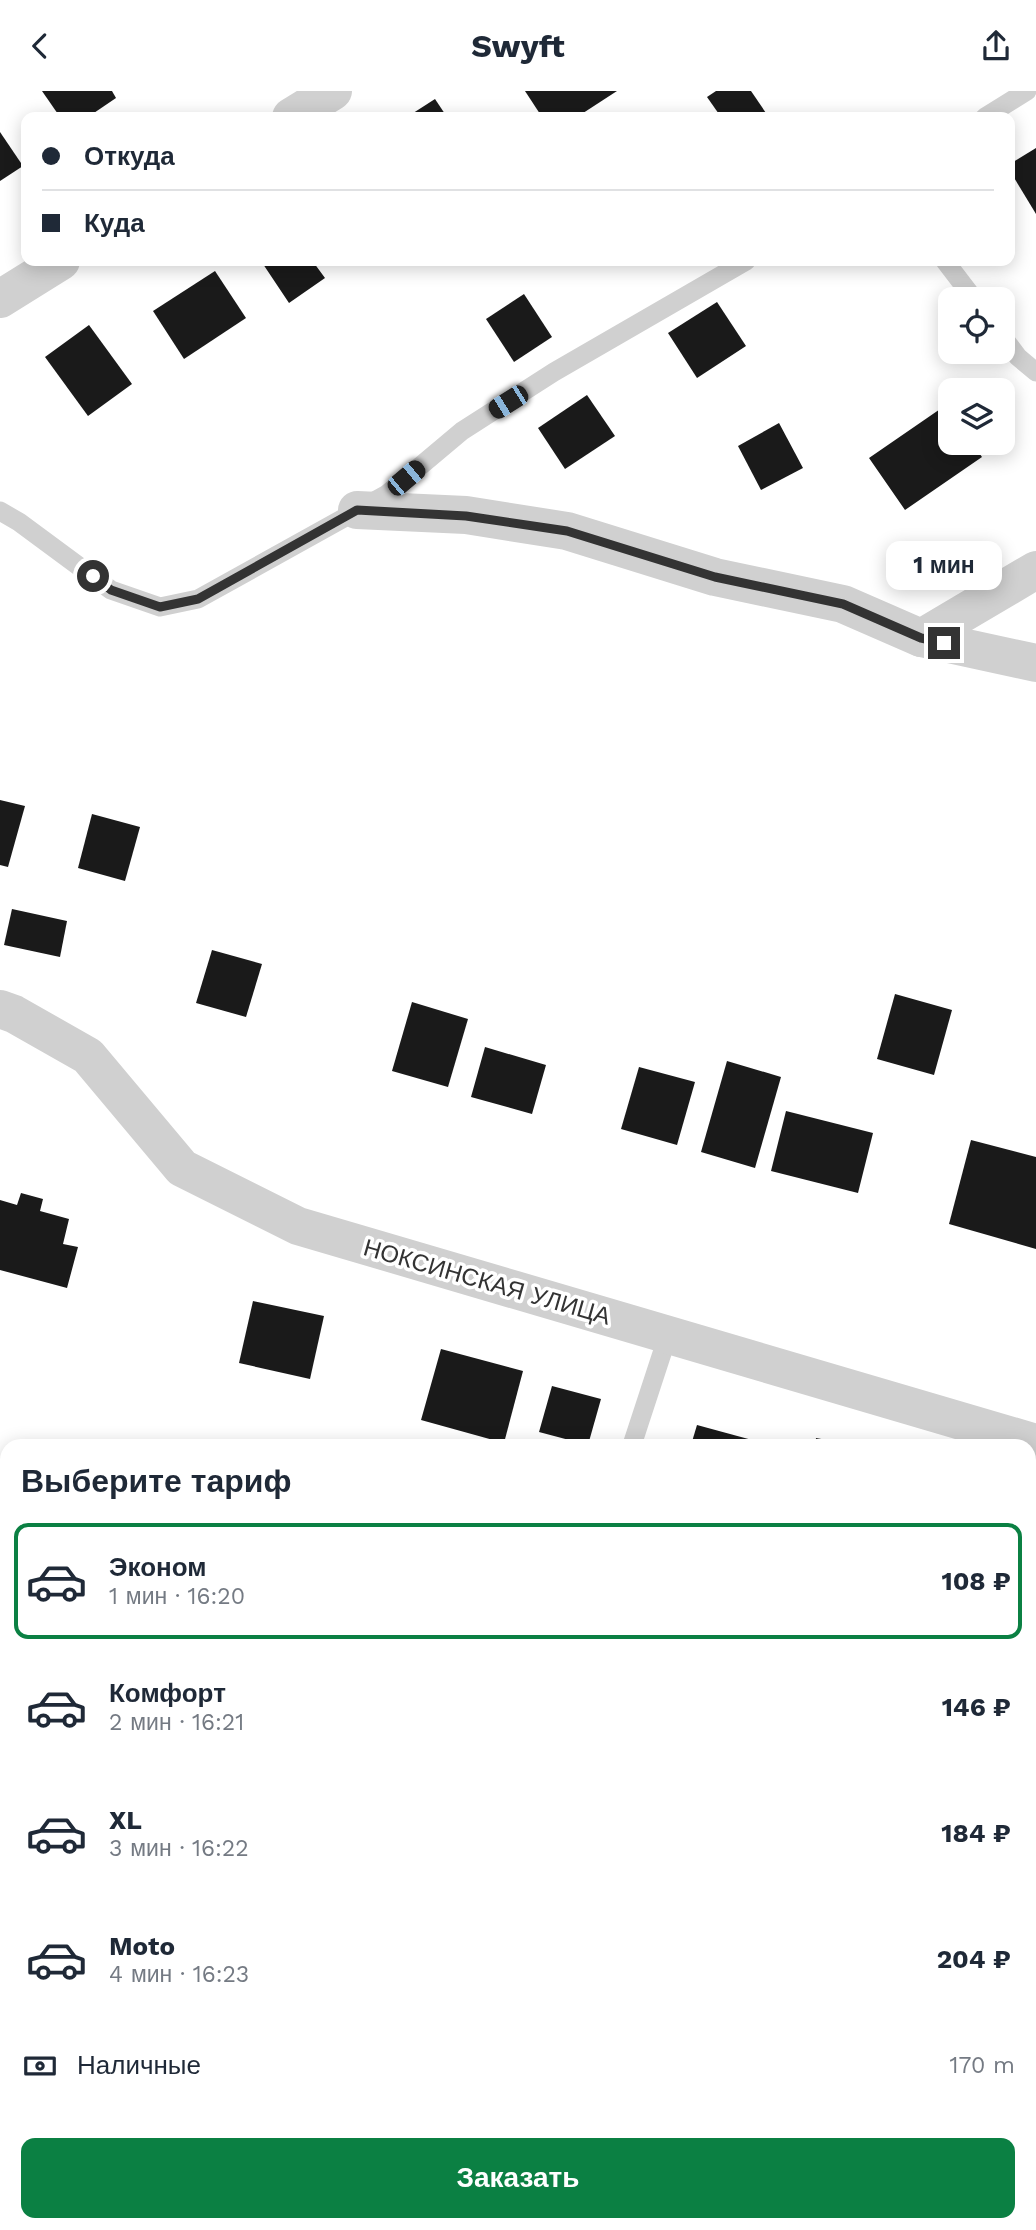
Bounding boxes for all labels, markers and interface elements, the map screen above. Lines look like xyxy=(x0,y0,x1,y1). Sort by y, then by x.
icon: back xyxy=(21,27,59,65)
text: Swyft xyxy=(471,27,565,65)
icon: share xyxy=(977,27,1015,65)
text: Откуда xyxy=(84,141,175,171)
text: Куда xyxy=(84,208,145,238)
map controls xyxy=(938,287,1015,455)
button: locate xyxy=(938,287,1015,364)
button: layers xyxy=(938,378,1015,455)
car xyxy=(485,382,532,422)
car xyxy=(384,456,429,500)
callout: 1 мин xyxy=(886,541,1002,591)
text: 1 мин xyxy=(913,552,975,579)
route start xyxy=(77,560,109,592)
route end xyxy=(928,627,960,659)
street label: НОКСИНСКАЯ УЛИЦА xyxy=(360,1233,614,1331)
text: Выберите тариф xyxy=(21,1462,292,1500)
icon: car xyxy=(25,1550,88,1613)
text: Эконом xyxy=(109,1552,207,1582)
text: 108 ₽ xyxy=(941,1566,1011,1596)
text: 1 мин · 16:20 xyxy=(109,1583,245,1610)
icon: car xyxy=(25,1676,88,1739)
text: Комфорт xyxy=(109,1678,226,1708)
text: 146 ₽ xyxy=(942,1692,1011,1722)
text: 2 мин · 16:21 xyxy=(109,1709,244,1736)
icon: car xyxy=(25,1802,88,1865)
text: XL xyxy=(109,1805,142,1835)
text: 184 ₽ xyxy=(941,1818,1011,1848)
text: 3 мин · 16:22 xyxy=(109,1835,249,1862)
icon: car xyxy=(25,1928,88,1991)
text: Moto xyxy=(109,1931,175,1961)
text: 204 ₽ xyxy=(937,1944,1011,1974)
text: 4 мин · 16:23 xyxy=(109,1961,249,1988)
icon: cash xyxy=(21,2047,59,2085)
text: Наличные xyxy=(77,2050,201,2080)
text: 170 m xyxy=(950,2052,1015,2079)
button: Заказать xyxy=(21,2138,1015,2218)

